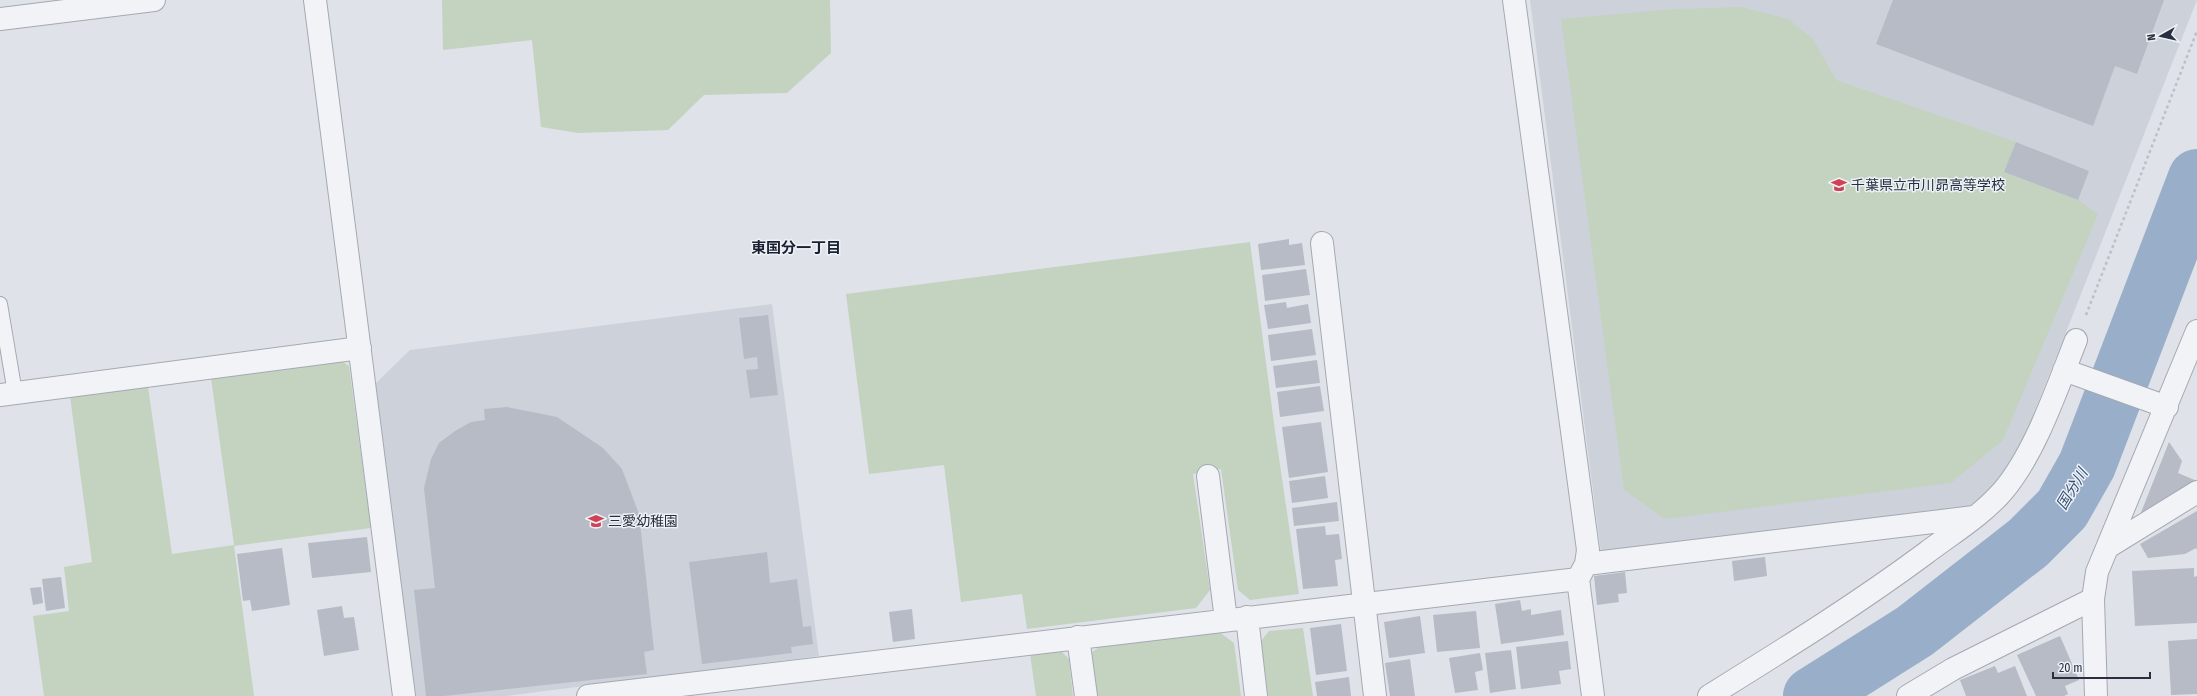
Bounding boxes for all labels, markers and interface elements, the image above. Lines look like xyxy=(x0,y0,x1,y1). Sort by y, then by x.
north arrow xyxy=(2141,16,2181,56)
text: N xyxy=(2145,33,2158,41)
school or university icon: 千葉県立市川昴高等学校 xyxy=(1830,176,1848,194)
place label: 千葉県立市川昴高等学校 xyxy=(1851,177,2005,194)
district label: 東国分一丁目 xyxy=(751,239,841,257)
water label: 国分川 xyxy=(2053,463,2092,513)
school or university icon: 三愛幼稚園 xyxy=(587,512,605,530)
place label: 三愛幼稚園 xyxy=(608,513,678,530)
scale bar xyxy=(2053,654,2150,680)
text: 20 m xyxy=(2059,661,2083,675)

